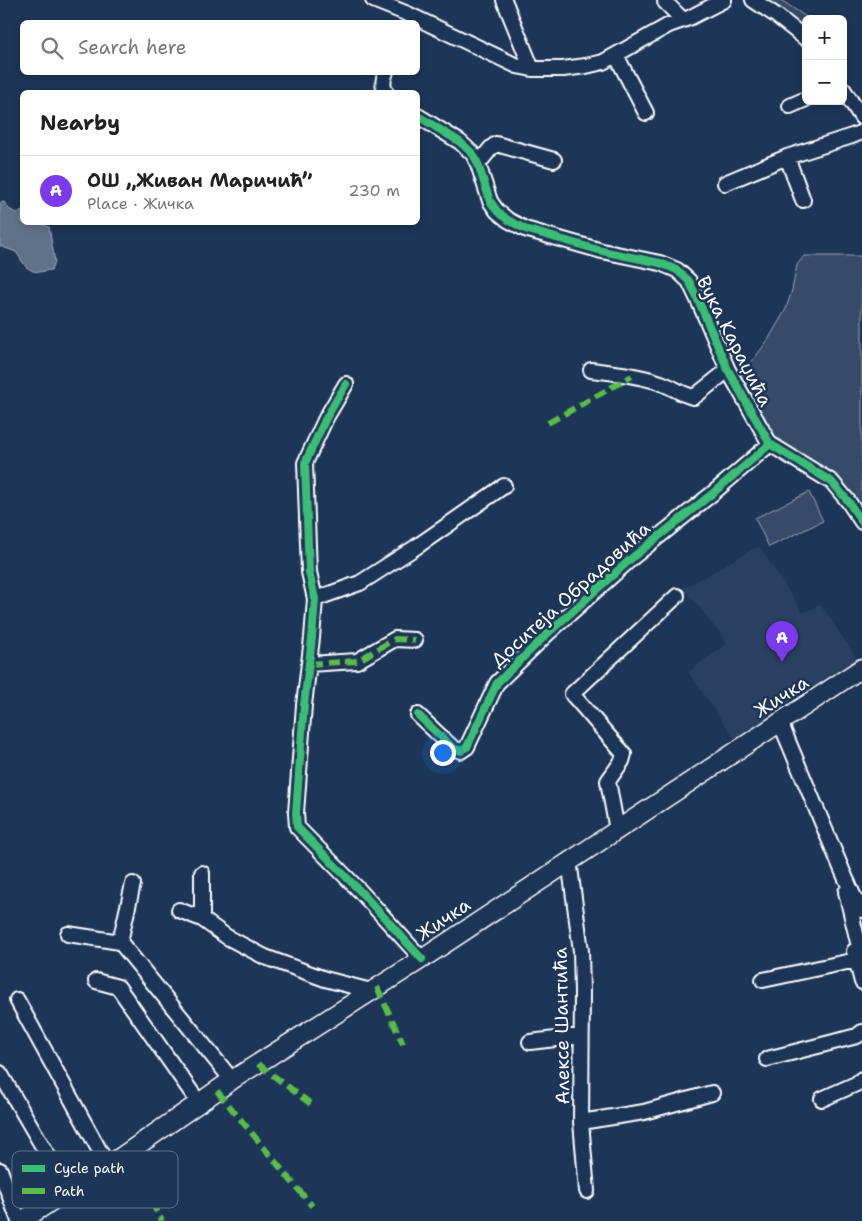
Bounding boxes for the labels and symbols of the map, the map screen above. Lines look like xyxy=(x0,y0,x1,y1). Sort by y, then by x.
street label: Вука Караџића xyxy=(691,272,778,411)
street label: Доситеја Обрадовића xyxy=(485,516,656,673)
pin: A xyxy=(766,621,798,662)
street label: Жичка xyxy=(749,669,813,723)
your location xyxy=(430,740,456,766)
street label: Жичка xyxy=(411,892,475,947)
street label: Алексе Шантића xyxy=(548,947,575,1105)
legend xyxy=(12,1151,178,1208)
text: Cycle path xyxy=(54,1159,125,1177)
text: Path xyxy=(54,1182,85,1200)

